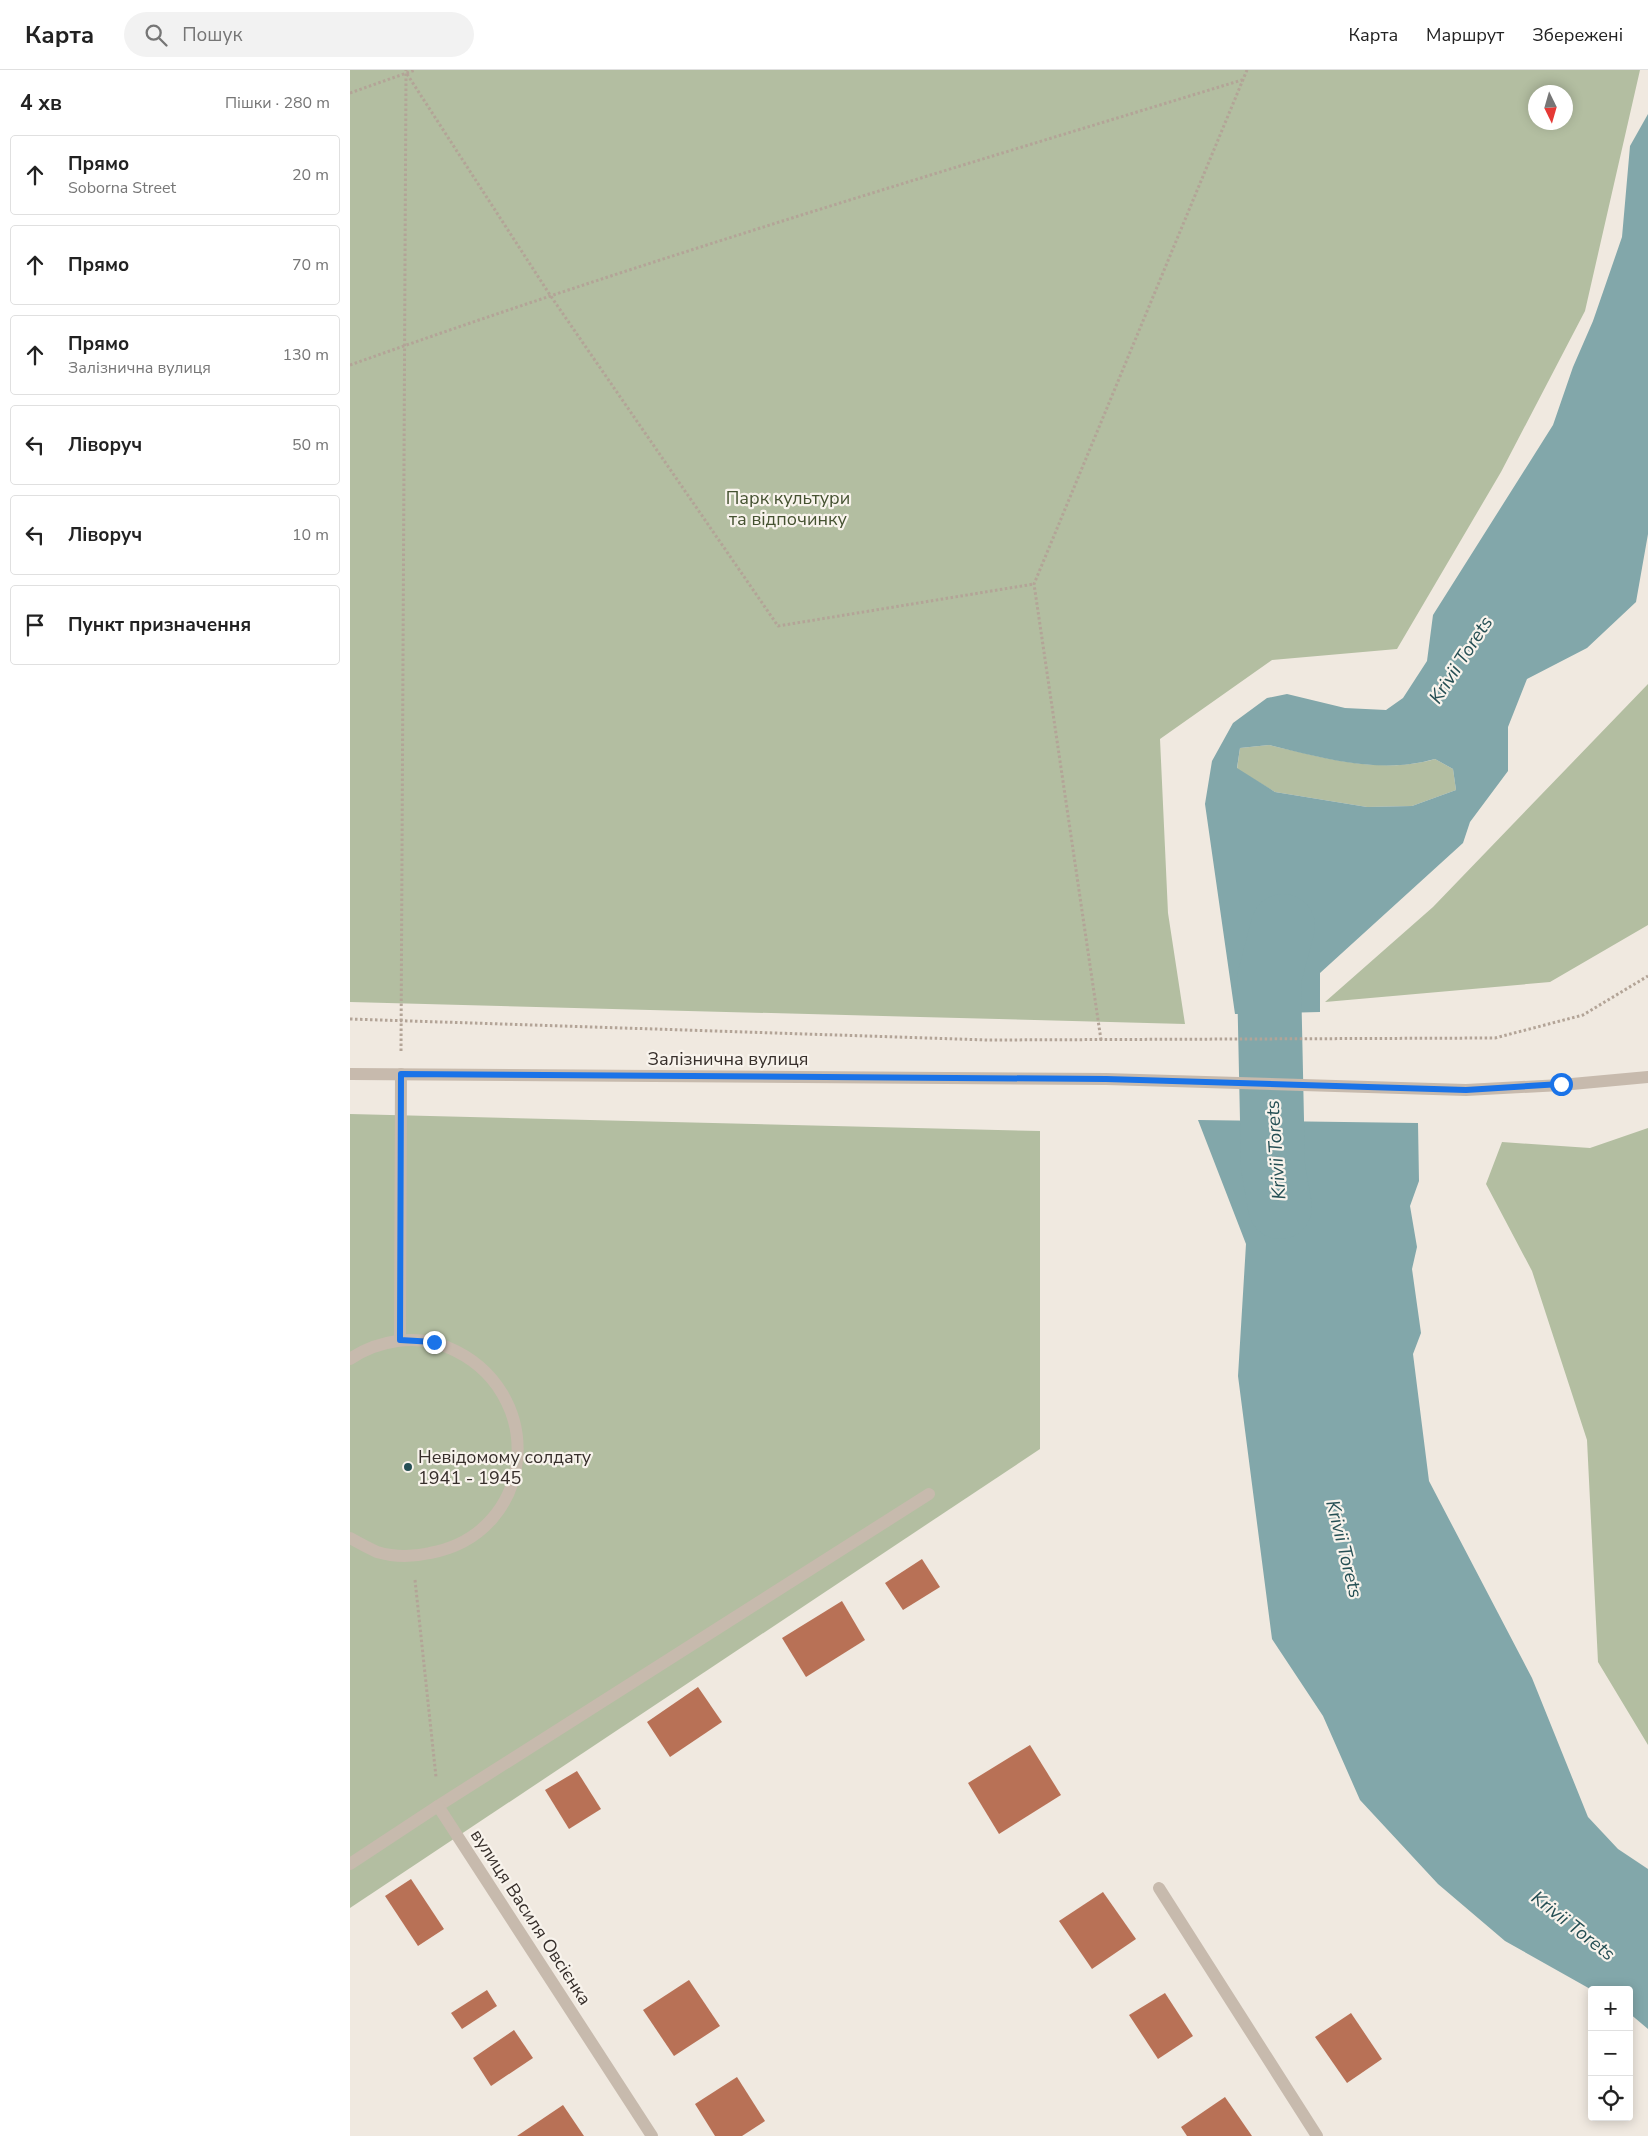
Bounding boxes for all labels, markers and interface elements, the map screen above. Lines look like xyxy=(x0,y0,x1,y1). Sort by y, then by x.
search box xyxy=(124,12,474,57)
text: Карта xyxy=(25,19,94,51)
icon: search xyxy=(142,21,170,49)
text: Пошук xyxy=(182,22,242,48)
text: Карта xyxy=(1349,23,1398,47)
text: Маршрут xyxy=(1426,23,1504,47)
text: Збережені xyxy=(1532,23,1623,47)
north arrow xyxy=(1528,85,1573,130)
text: 4 хв xyxy=(20,89,62,117)
text: Пішки · 280 m xyxy=(225,92,330,114)
text: Прямо xyxy=(68,151,129,177)
icon: ahead xyxy=(21,161,49,189)
text: 20 m xyxy=(292,164,329,186)
text: Soborna Street xyxy=(68,177,176,199)
icon: ahead xyxy=(21,251,49,279)
text: Прямо xyxy=(68,252,129,278)
text: 70 m xyxy=(292,254,329,276)
text: Прямо xyxy=(68,331,129,357)
icon: ahead xyxy=(21,341,49,369)
text: 130 m xyxy=(282,344,329,366)
text: Залізнична вулиця xyxy=(68,357,211,379)
icon: left xyxy=(21,431,49,459)
text: Ліворуч xyxy=(68,432,142,458)
text: 50 m xyxy=(292,434,329,456)
park label: Парк культури та відпочинку xyxy=(726,486,850,531)
icon: left xyxy=(21,521,49,549)
text: Ліворуч xyxy=(68,522,142,548)
text: 10 m xyxy=(292,524,329,546)
icon: arrive xyxy=(21,611,49,639)
water label: Krivii Torets xyxy=(1423,611,1499,709)
text: Пункт призначення xyxy=(68,612,251,638)
street label: Залізнична вулиця xyxy=(648,1047,808,1071)
route start xyxy=(1550,1073,1573,1096)
water label: Krivii Torets xyxy=(1260,1099,1292,1201)
route end xyxy=(423,1331,446,1354)
place label: Невідомому солдату 1941 - 1945 xyxy=(418,1445,592,1490)
marker: Невідомому солдату 1941 - 1945 xyxy=(402,1461,414,1473)
water label: Krivii Torets xyxy=(1319,1497,1369,1601)
street label: вулиця Василя Овсієнка xyxy=(465,1824,597,2010)
water label: Krivii Torets xyxy=(1526,1885,1620,1967)
map controls xyxy=(1588,1986,1633,2121)
button: + xyxy=(1588,1986,1633,2031)
button: − xyxy=(1588,2031,1633,2076)
button: locate xyxy=(1588,2076,1633,2121)

